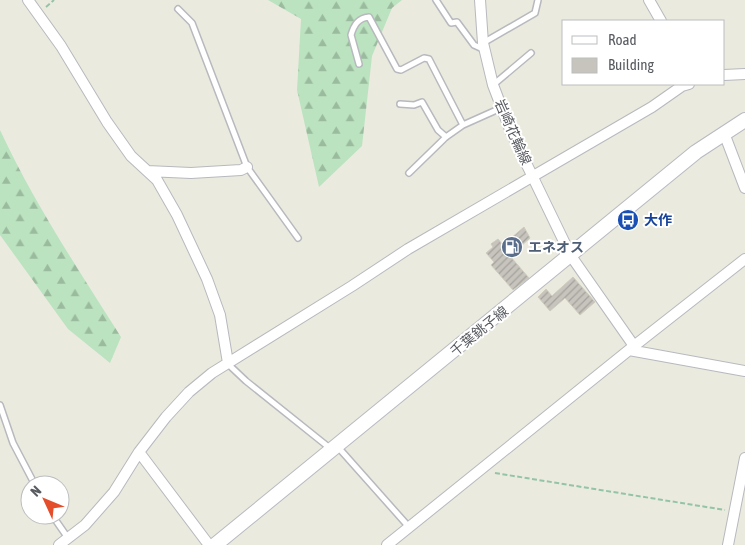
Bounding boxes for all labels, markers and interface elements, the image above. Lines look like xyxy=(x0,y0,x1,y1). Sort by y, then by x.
legend xyxy=(562,20,725,85)
text: Road xyxy=(608,31,637,48)
text: Building xyxy=(608,56,654,73)
street label: 岩崎花輪線 xyxy=(491,97,535,167)
bus stop icon: 大作 xyxy=(616,208,640,232)
place label: 大作 xyxy=(644,212,672,228)
fuel station icon: エネオス xyxy=(500,235,524,259)
place label: エネオス xyxy=(528,239,584,255)
street label: 千葉銚子線 xyxy=(447,303,511,359)
north arrow xyxy=(20,475,70,525)
text: N xyxy=(27,482,44,499)

